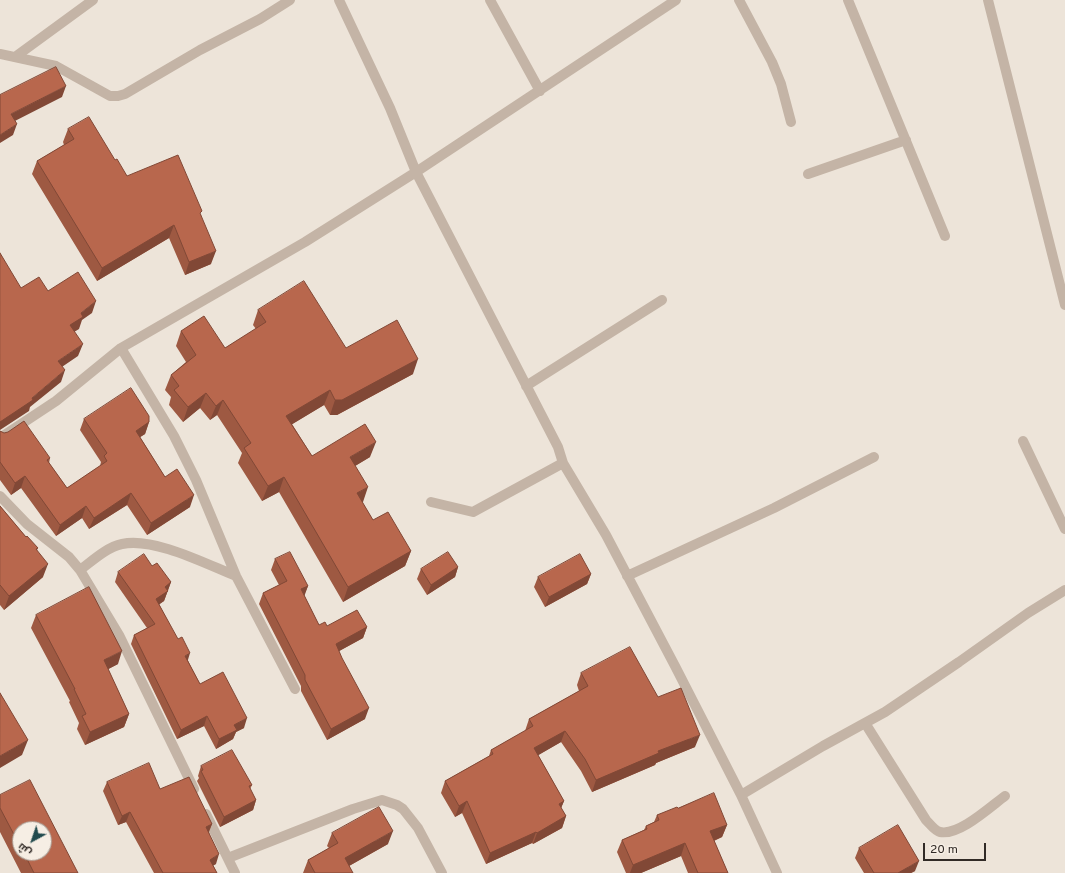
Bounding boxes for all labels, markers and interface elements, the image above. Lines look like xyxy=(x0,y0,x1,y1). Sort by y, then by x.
north arrow xyxy=(12,821,52,861)
scale bar xyxy=(925,835,988,861)
text: ش xyxy=(15,840,35,859)
text: 20 m xyxy=(930,842,958,858)

